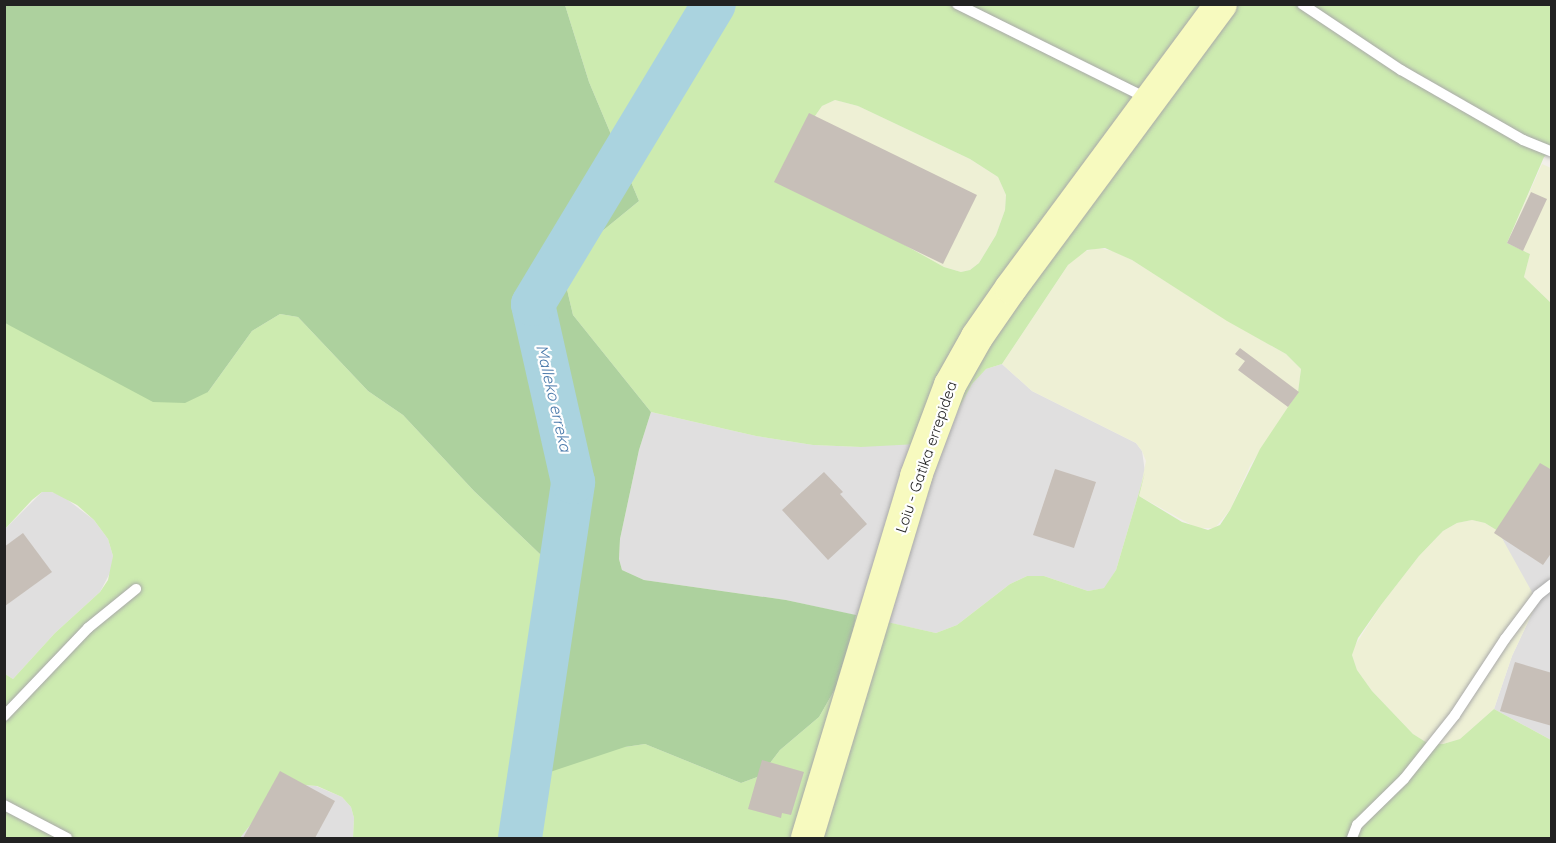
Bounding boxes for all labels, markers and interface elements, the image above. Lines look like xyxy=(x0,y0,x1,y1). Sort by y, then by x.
water label: Malleko erreka xyxy=(532,342,576,454)
street label: Loiu - Gatika errepidea xyxy=(892,379,960,535)

